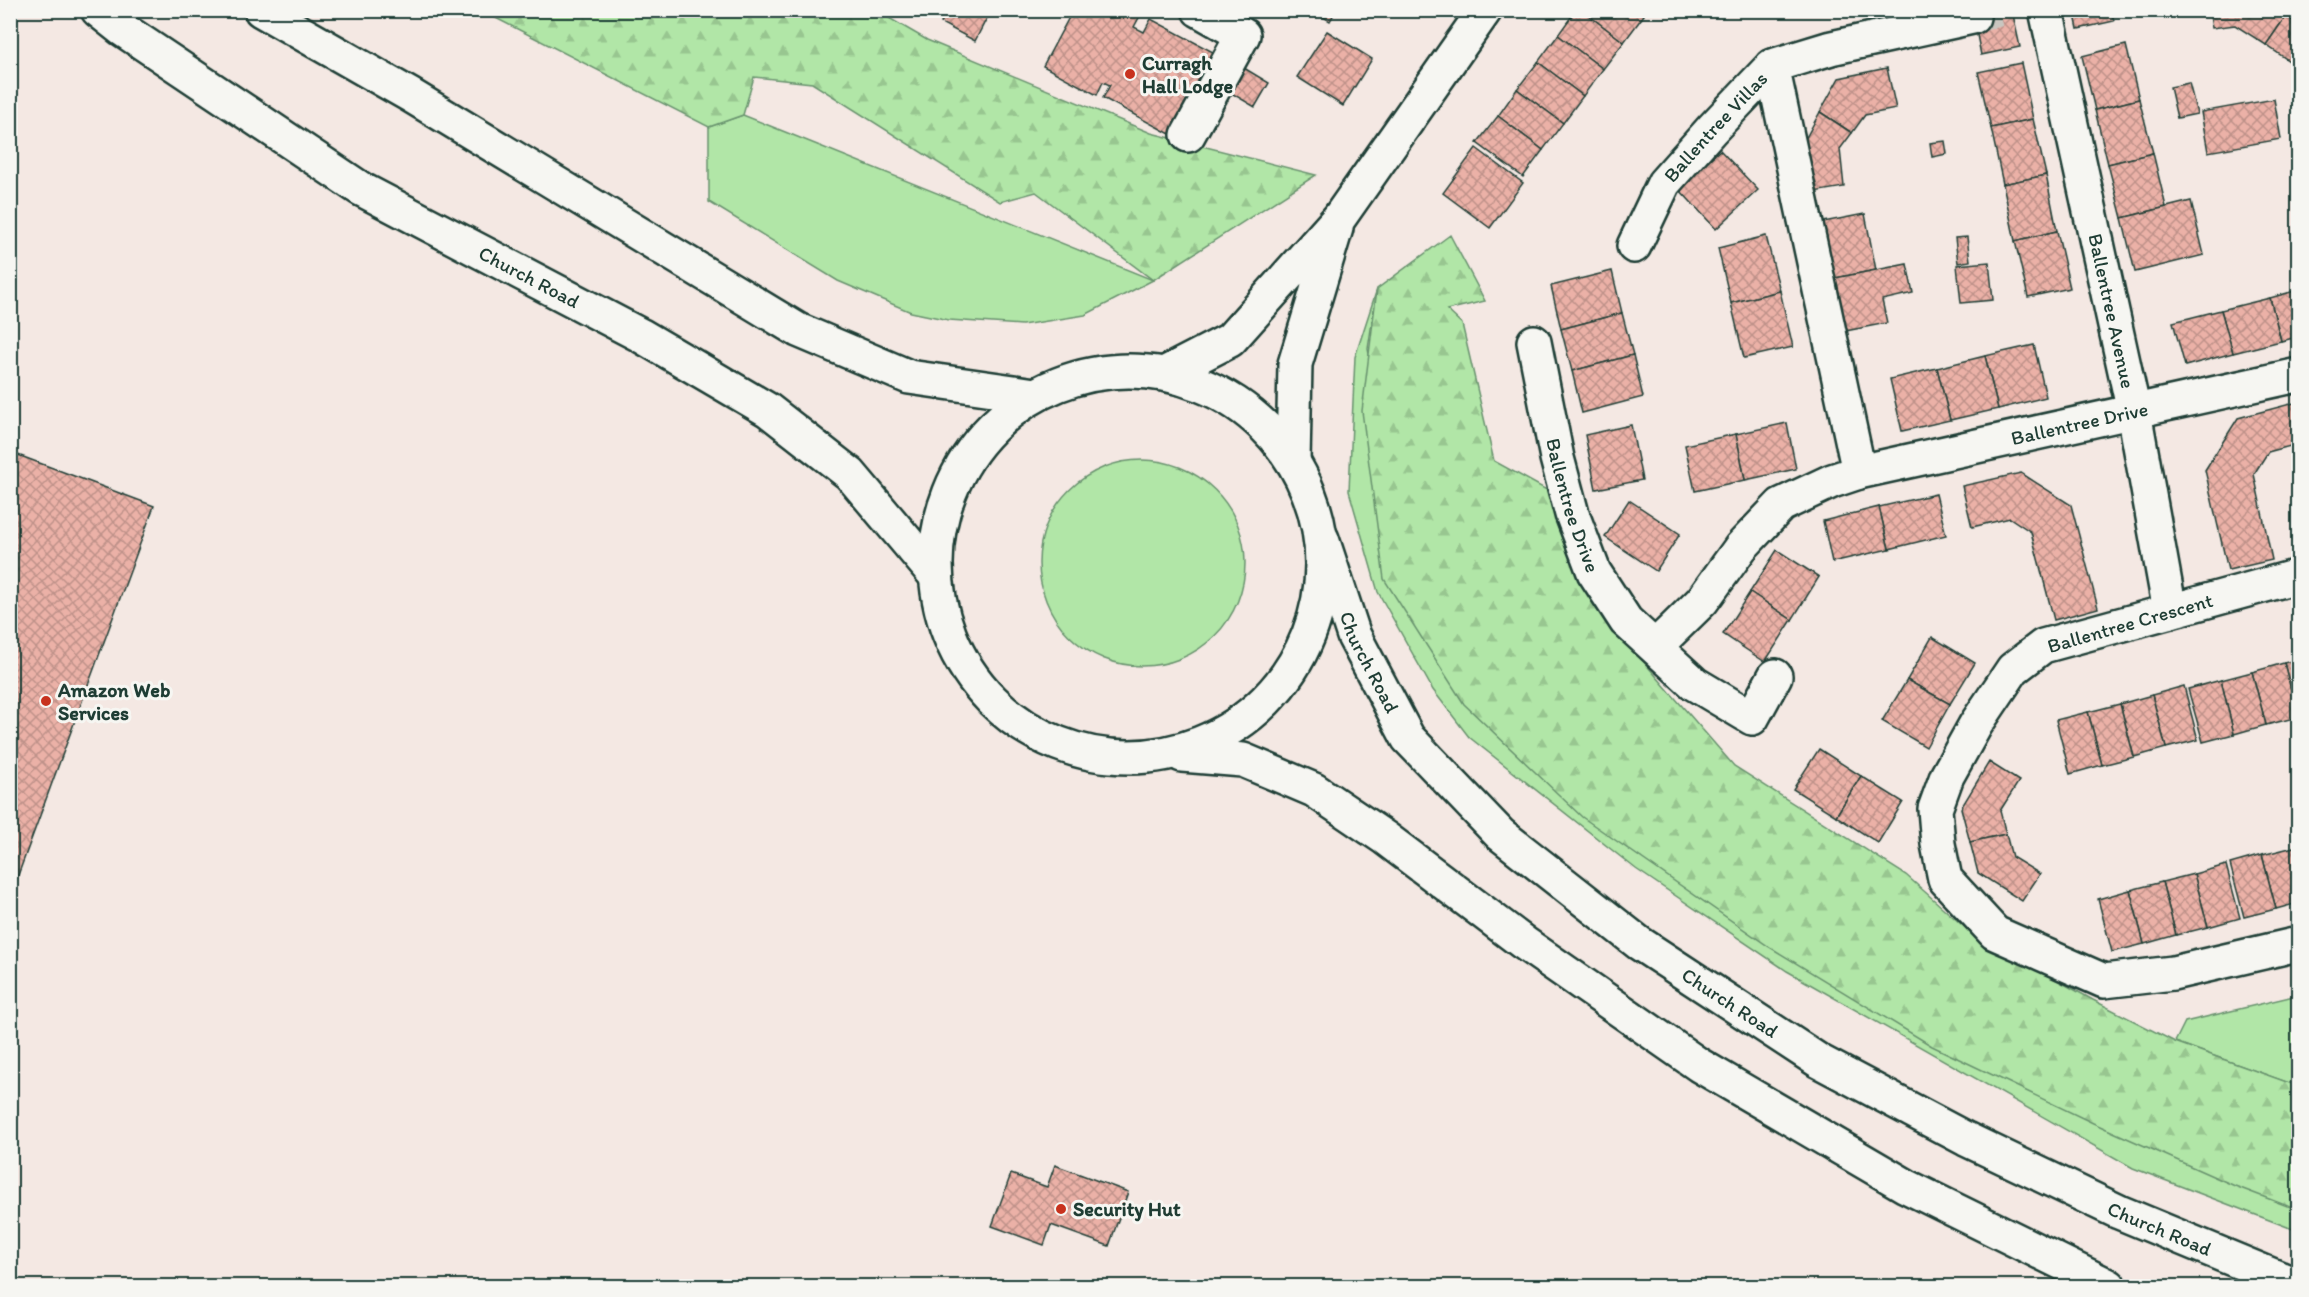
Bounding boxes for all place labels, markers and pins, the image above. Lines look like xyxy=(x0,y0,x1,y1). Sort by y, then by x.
place label: Curragh Hall Lodge xyxy=(1142,51,1233,99)
marker: Curragh Hall Lodge xyxy=(1123,67,1137,81)
place label: Amazon Web Services xyxy=(57,678,170,725)
marker: Amazon Web Services xyxy=(39,694,53,708)
place label: Security Hut xyxy=(1073,1197,1181,1222)
marker: Security Hut xyxy=(1054,1202,1068,1216)

